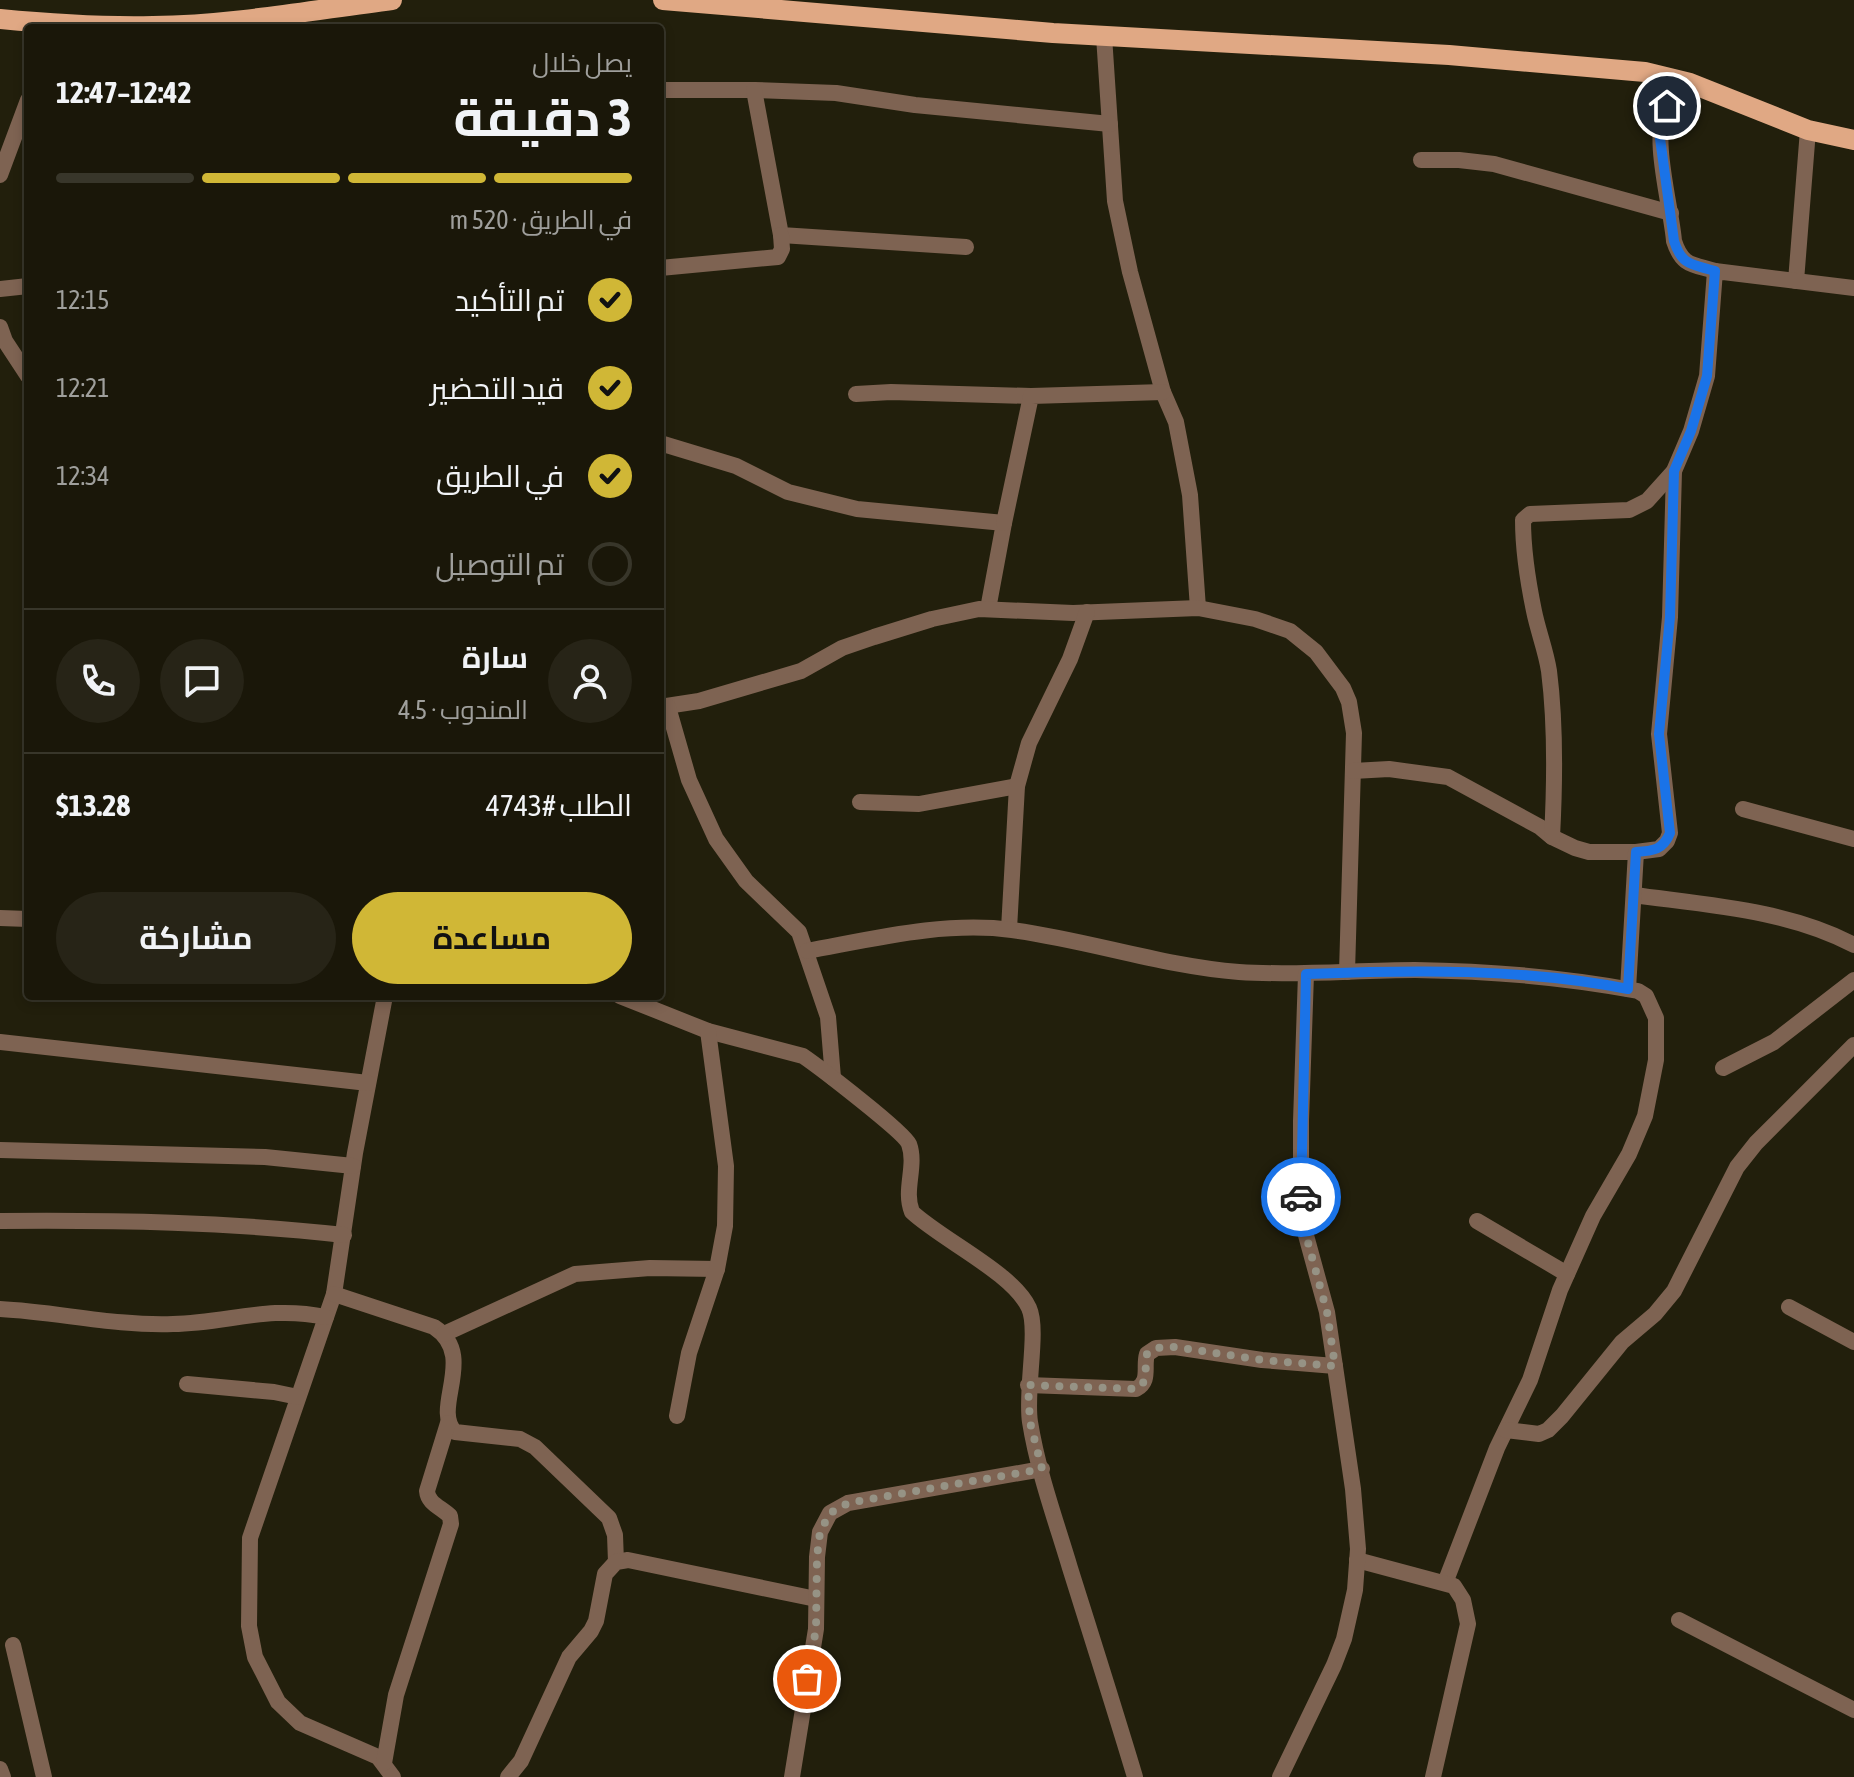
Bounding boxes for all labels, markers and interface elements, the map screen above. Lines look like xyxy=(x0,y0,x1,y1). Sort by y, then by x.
text: يصل خلال xyxy=(532,48,632,78)
pin xyxy=(1633,72,1701,140)
text: 12:42–12:47 xyxy=(56,75,192,109)
icon: home xyxy=(1645,84,1689,128)
text: 3 دقيقة xyxy=(453,87,632,147)
text: في الطريق · 520 m xyxy=(449,205,632,235)
icon: check xyxy=(588,278,632,322)
text: تم التأكيد xyxy=(455,283,564,317)
text: 12:15 xyxy=(56,285,110,315)
icon: check xyxy=(588,366,632,410)
text: قيد التحضير xyxy=(430,371,564,405)
text: 12:21 xyxy=(56,373,110,403)
icon: check xyxy=(588,454,632,498)
text: في الطريق xyxy=(436,459,564,493)
text: 12:34 xyxy=(56,461,110,491)
text: تم التوصيل xyxy=(435,547,564,581)
button: phone xyxy=(56,639,140,723)
button: chat xyxy=(160,639,244,723)
button: person xyxy=(548,639,632,723)
text: سارة xyxy=(462,640,528,674)
text: المندوب · 4.5 xyxy=(398,695,528,725)
text: $13.28 xyxy=(56,788,130,822)
text: الطلب #4743 xyxy=(486,788,632,822)
button: مشاركة xyxy=(56,892,336,984)
button: مساعدة xyxy=(352,892,632,984)
courier xyxy=(1261,1157,1341,1237)
icon: car xyxy=(1279,1175,1323,1219)
pin xyxy=(773,1645,841,1713)
icon: bag xyxy=(785,1657,829,1701)

